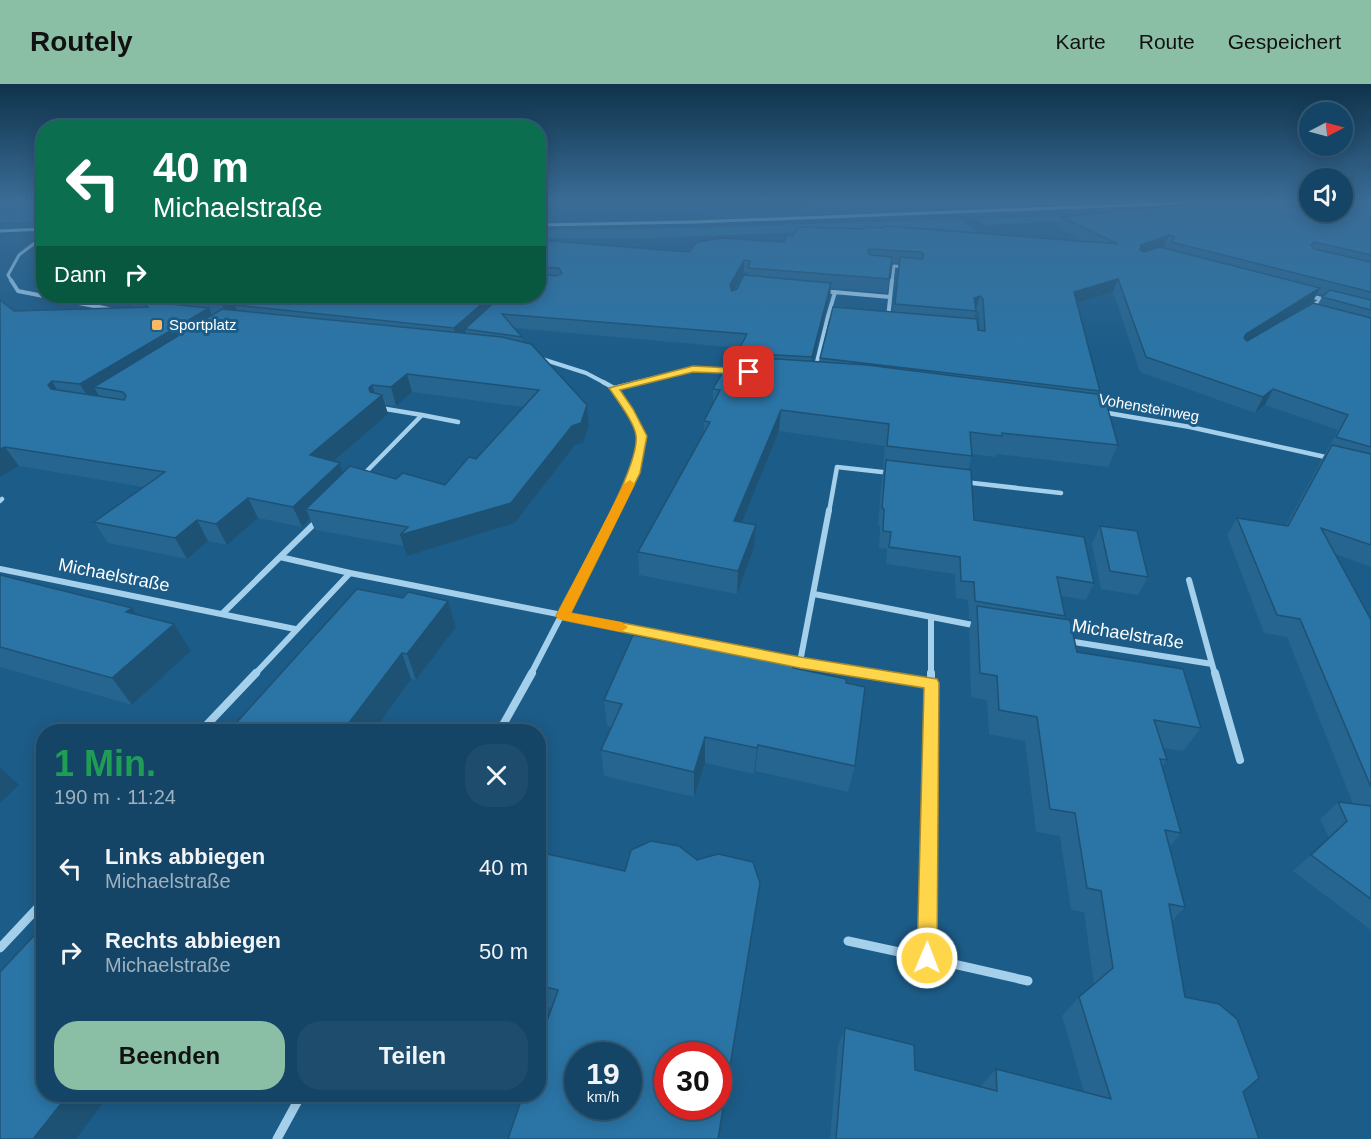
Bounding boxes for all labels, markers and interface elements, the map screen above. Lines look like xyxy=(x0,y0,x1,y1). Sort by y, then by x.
text: Routely xyxy=(30,26,133,57)
text: Karte xyxy=(1056,30,1106,53)
text: Route xyxy=(1139,30,1195,53)
text: Gespeichert xyxy=(1228,30,1341,53)
north arrow xyxy=(1299,102,1353,156)
map controls xyxy=(1299,102,1353,222)
icon: left xyxy=(54,144,132,222)
text: 40 m xyxy=(153,144,249,191)
button: sound xyxy=(1299,168,1353,222)
text: Michaelstraße xyxy=(153,193,323,223)
icon: right xyxy=(119,258,152,291)
text: Dann xyxy=(54,262,107,287)
place label: Sportplatz xyxy=(169,316,237,333)
marker: Sportplatz xyxy=(150,318,164,332)
pin xyxy=(723,346,774,397)
icon: arrive xyxy=(732,355,765,388)
street label: Vohensteinweg xyxy=(1098,390,1201,425)
street label: Michaelstraße xyxy=(57,554,171,596)
street label: Michaelstraße xyxy=(1071,615,1185,653)
text: 1 Min. xyxy=(54,743,156,784)
button: close xyxy=(465,744,528,807)
text: 190 m · 11:24 xyxy=(54,786,176,808)
text: Links abbiegen xyxy=(105,844,265,869)
icon: left xyxy=(54,852,87,885)
text: 40 m xyxy=(479,855,528,880)
text: Michaelstraße xyxy=(105,870,231,892)
position arrow xyxy=(895,926,959,990)
text: Rechts abbiegen xyxy=(105,928,281,953)
icon: right xyxy=(54,936,87,969)
text: 50 m xyxy=(479,939,528,964)
text: Michaelstraße xyxy=(105,954,231,976)
button: Beenden xyxy=(54,1021,285,1090)
button: Teilen xyxy=(297,1021,528,1090)
speed limit sign: 30 xyxy=(654,1042,732,1120)
text: 19 xyxy=(586,1057,620,1090)
text: km/h xyxy=(587,1088,619,1105)

